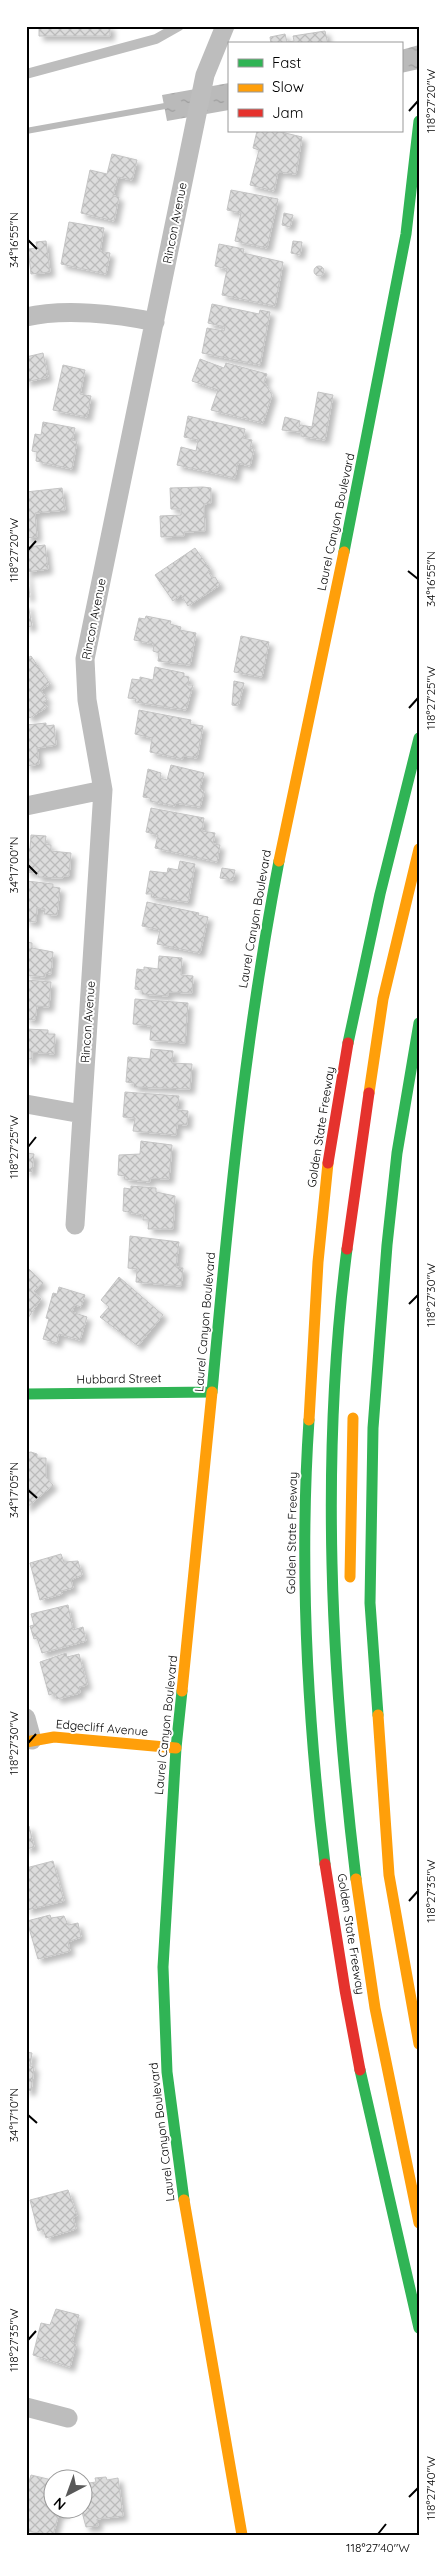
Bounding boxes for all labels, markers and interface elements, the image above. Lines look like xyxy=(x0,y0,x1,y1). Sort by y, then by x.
legend xyxy=(228,42,402,132)
text: Fast xyxy=(272,53,301,72)
text: 118°27'20"W xyxy=(423,68,438,133)
text: Slow xyxy=(272,77,304,96)
text: Jam xyxy=(272,103,303,122)
street label: Rincon Avenue xyxy=(159,181,190,265)
text: 34°16'55"N xyxy=(6,212,21,268)
street label: Laurel Canyon Boulevard xyxy=(314,452,357,592)
text: 118°27'20"W xyxy=(6,517,21,582)
text: 34°16'55"N xyxy=(423,551,438,607)
street label: Rincon Avenue xyxy=(78,577,109,661)
text: 118°27'25"W xyxy=(423,666,438,730)
text: 34°17'00"N xyxy=(6,836,21,894)
street label: Laurel Canyon Boulevard xyxy=(235,849,274,989)
street label: Rincon Avenue xyxy=(77,980,98,1064)
street label: Golden State Freeway xyxy=(304,1065,337,1189)
text: 118°27'25"W xyxy=(6,1115,21,1179)
street label: Laurel Canyon Boulevard xyxy=(191,1251,218,1392)
text: 118°27'30"W xyxy=(423,1263,438,1327)
street label: Hubbard Street xyxy=(76,1370,162,1387)
text: 34°17'05"N xyxy=(6,1462,21,1518)
street label: Golden State Freeway xyxy=(283,1472,300,1594)
street label: Laurel Canyon Boulevard xyxy=(151,1654,180,1795)
text: 118°27'30"W xyxy=(6,1711,21,1775)
street label: Edgecliff Avenue xyxy=(55,1716,149,1739)
text: 118°27'35"W xyxy=(423,1859,438,1923)
street label: Golden State Freeway xyxy=(335,1872,368,1996)
street label: Laurel Canyon Boulevard xyxy=(146,2062,177,2203)
text: 34°17'10"N xyxy=(6,2088,21,2142)
text: 118°27'35"W xyxy=(6,2308,21,2372)
text: 118°27'40"W xyxy=(423,2456,438,2520)
north arrow xyxy=(42,2468,92,2518)
text: N xyxy=(50,2494,69,2514)
text: 118°27'40"W xyxy=(346,2540,410,2555)

